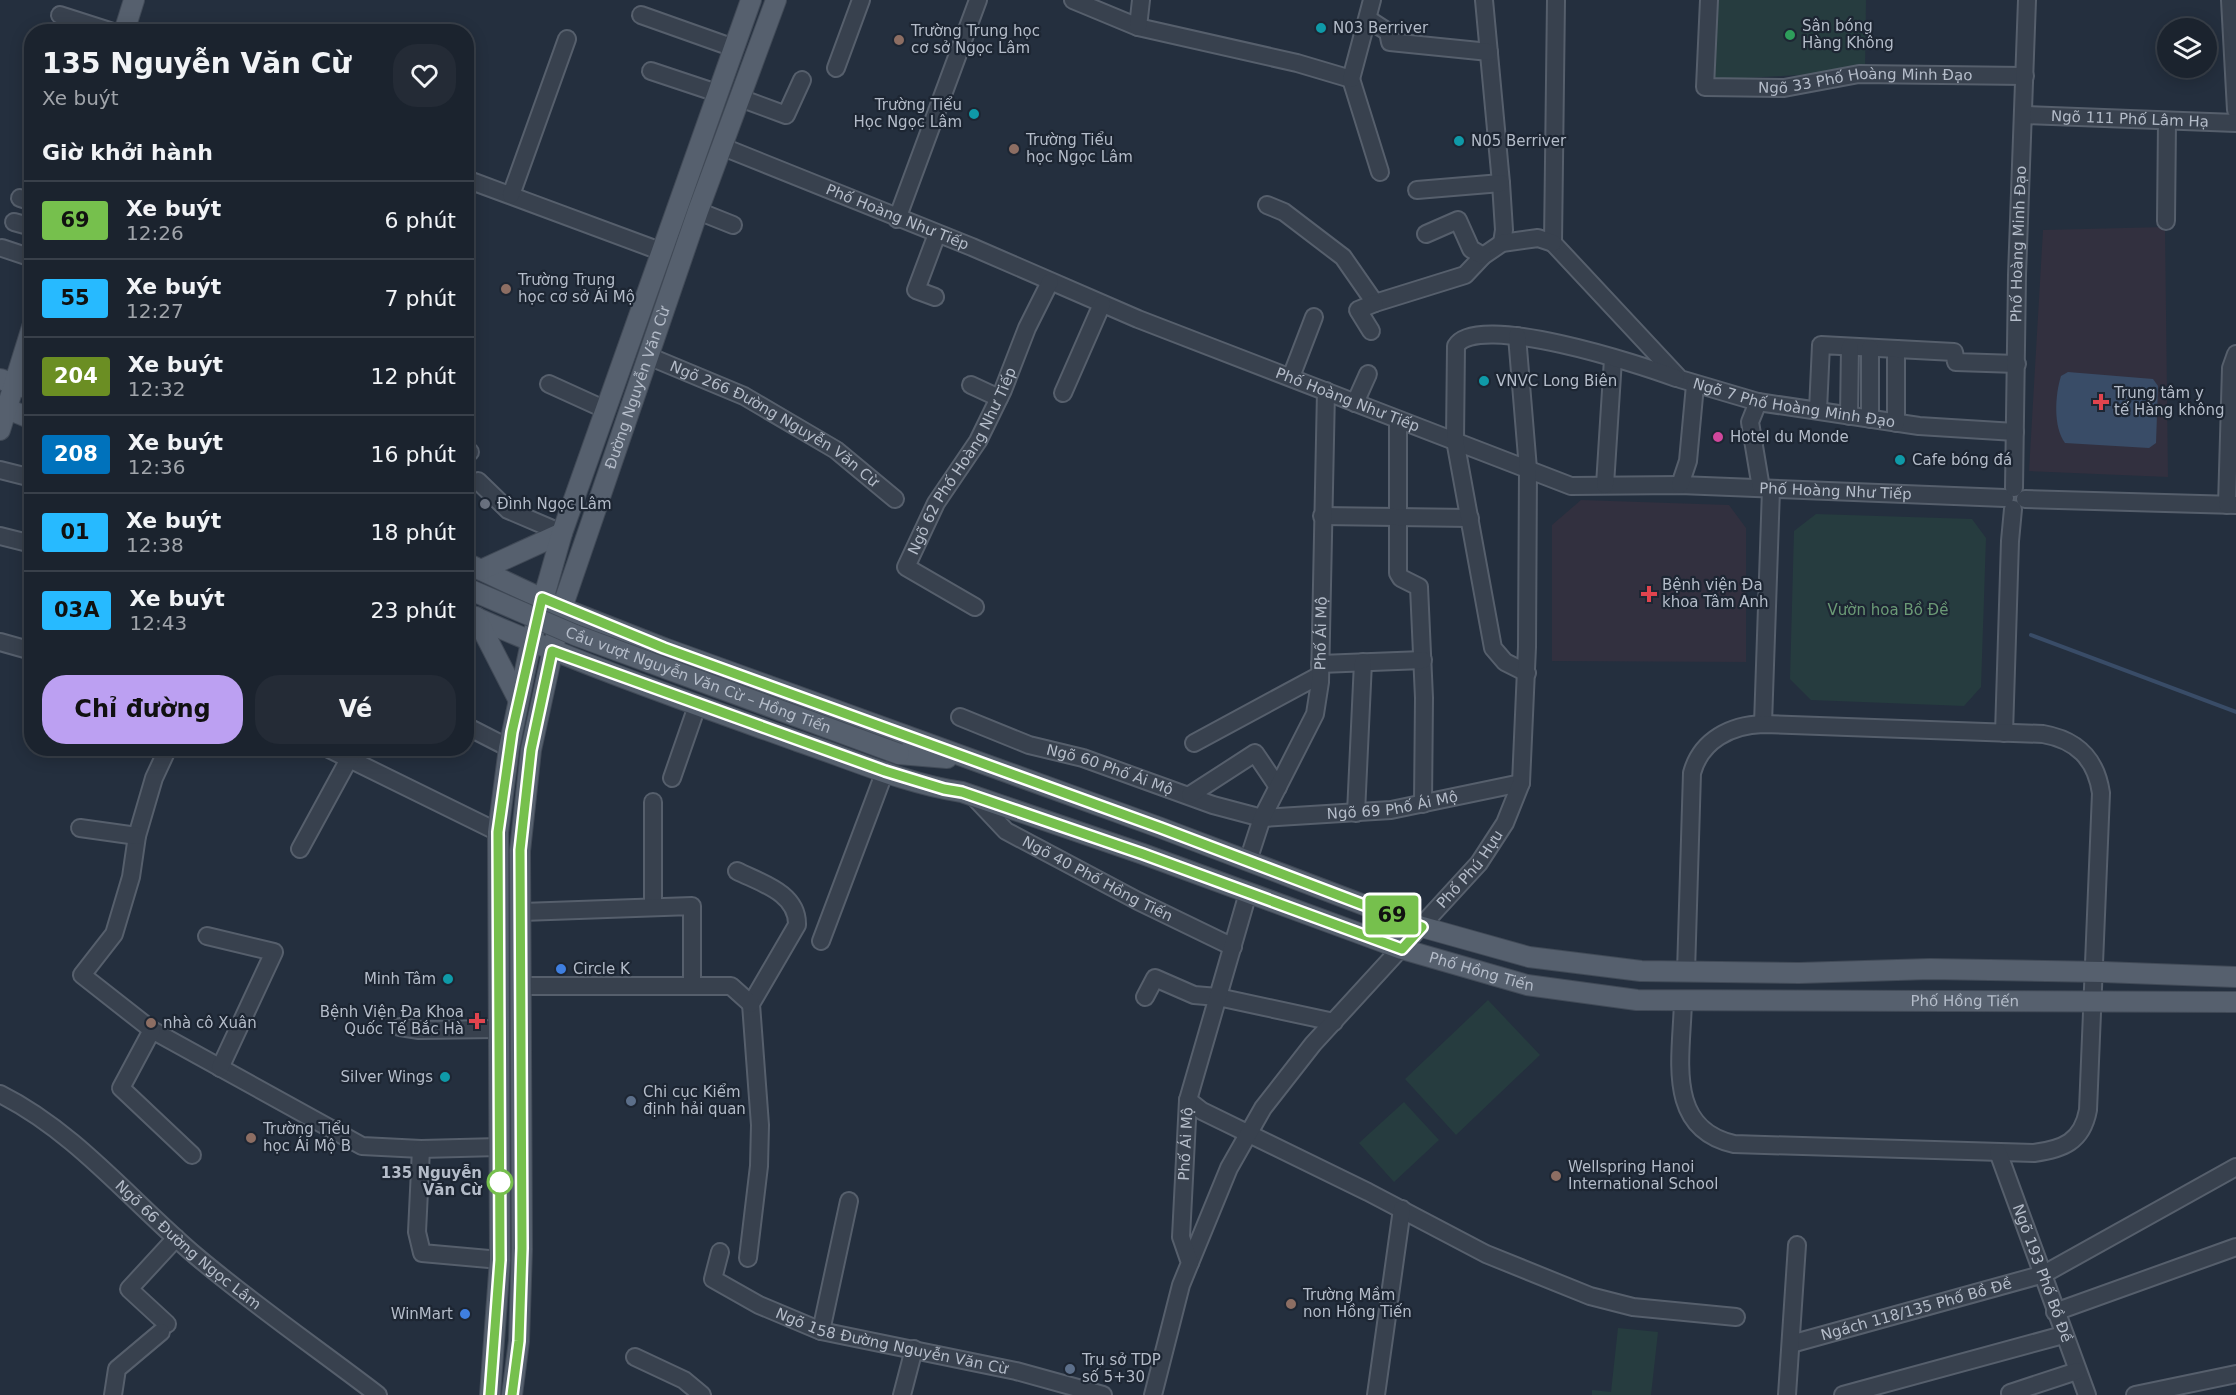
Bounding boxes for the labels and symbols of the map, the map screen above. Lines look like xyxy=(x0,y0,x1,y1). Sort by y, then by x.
place label: Sân bóng Hàng Không xyxy=(1802,17,1894,52)
place label: N03 Berriver xyxy=(1333,19,1429,37)
marker: N03 Berriver xyxy=(1314,21,1328,35)
place label: Trường Trung học cơ sở Ngọc Lâm xyxy=(910,22,1040,57)
marker: Sân bóng Hàng Không xyxy=(1783,28,1797,42)
marker: Trường Trung học cơ sở Ngọc Lâm xyxy=(892,33,906,47)
street label: Ngõ 33 Phố Hoàng Minh Đạo xyxy=(1758,65,1973,97)
place label: Trường Tiểu Học Ngọc Lâm xyxy=(853,96,962,131)
marker: Trường Tiểu Học Ngọc Lâm xyxy=(967,107,981,121)
street label: Ngõ 111 Phố Lâm Hạ xyxy=(2051,107,2209,131)
place label: Trường Tiểu học Ngọc Lâm xyxy=(1025,131,1133,166)
place label: N05 Berriver xyxy=(1471,132,1567,150)
marker: N05 Berriver xyxy=(1452,134,1466,148)
marker: Trường Tiểu học Ngọc Lâm xyxy=(1007,142,1021,156)
street label: Phố Hoàng Minh Đạo xyxy=(2007,165,2030,323)
street label: Phố Hoàng Như Tiếp xyxy=(823,180,972,254)
place label: Trường Trung học cơ sở Ái Mộ xyxy=(517,271,635,306)
marker: Trường Trung học cơ sở Ái Mộ xyxy=(499,282,513,296)
street label: Đường Nguyễn Văn Cừ xyxy=(601,303,674,472)
street label: Ngõ 266 Đường Nguyễn Văn Cừ xyxy=(667,357,883,492)
street label: Phố Hoàng Như Tiếp xyxy=(1273,364,1422,436)
street label: Ngõ 62 Phố Hoàng Như Tiếp xyxy=(904,365,1020,558)
place label: VNVC Long Biên xyxy=(1496,372,1617,390)
marker: VNVC Long Biên xyxy=(1477,374,1491,388)
street label: Ngõ 7 Phố Hoàng Minh Đạo xyxy=(1691,374,1896,431)
place label: Trung tâm y tế Hàng không xyxy=(2113,384,2225,419)
marker: Trung tâm y tế Hàng không xyxy=(2092,393,2110,411)
place label: Hotel du Monde xyxy=(1730,428,1849,446)
marker: Hotel du Monde xyxy=(1711,430,1725,444)
place label: Cafe bóng đá xyxy=(1912,451,2012,469)
marker: Cafe bóng đá xyxy=(1893,453,1907,467)
street label: Phố Hoàng Như Tiếp xyxy=(1759,479,1912,503)
place label: Đình Ngọc Lâm xyxy=(497,495,612,513)
marker: Đình Ngọc Lâm xyxy=(478,497,492,511)
place label: Bệnh viện Đa khoa Tâm Anh xyxy=(1662,576,1769,611)
marker: Bệnh viện Đa khoa Tâm Anh xyxy=(1640,585,1658,603)
street label: Phố Ái Mộ xyxy=(1311,596,1331,670)
park label: Vườn hoa Bồ Đề xyxy=(1828,601,1948,619)
street label: Cầu vượt Nguyễn Văn Cừ – Hồng Tiến xyxy=(563,623,834,737)
street label: Ngõ 60 Phố Ái Mộ xyxy=(1045,741,1176,799)
street label: Ngõ 69 Phố Ái Mộ xyxy=(1326,787,1459,823)
street label: Phố Phú Hựu xyxy=(1433,827,1507,912)
street label: Ngõ 40 Phố Hồng Tiến xyxy=(1019,832,1176,925)
line badge: 69 xyxy=(1365,896,1419,934)
street label: Phố Hồng Tiến xyxy=(1427,948,1535,995)
place label: Circle K xyxy=(573,960,631,978)
marker: Circle K xyxy=(554,962,568,976)
place label: Minh Tâm xyxy=(364,970,436,988)
marker: Minh Tâm xyxy=(441,972,455,986)
street label: Phố Hồng Tiến xyxy=(1910,992,2019,1010)
place label: Bệnh Viện Đa Khoa Quốc Tế Bắc Hà xyxy=(320,1003,464,1038)
marker: Bệnh Viện Đa Khoa Quốc Tế Bắc Hà xyxy=(468,1012,486,1030)
place label: nhà cô Xuân xyxy=(163,1014,257,1032)
marker: nhà cô Xuân xyxy=(144,1016,158,1030)
place label: Silver Wings xyxy=(341,1068,433,1086)
marker: Silver Wings xyxy=(438,1070,452,1084)
place label: Chi cục Kiểm định hải quan xyxy=(643,1083,746,1118)
marker: Chi cục Kiểm định hải quan xyxy=(624,1094,638,1108)
street label: Phố Ái Mộ xyxy=(1175,1107,1197,1181)
place label: Trường Tiểu học Ái Mộ B xyxy=(262,1120,351,1155)
marker: Trường Tiểu học Ái Mộ B xyxy=(244,1131,258,1145)
place label: Wellspring Hanoi International School xyxy=(1568,1158,1718,1193)
place label: 135 Nguyễn Văn Cừ xyxy=(381,1164,482,1199)
marker: 135 Nguyễn Văn Cừ xyxy=(487,1169,513,1195)
marker: Wellspring Hanoi International School xyxy=(1549,1169,1563,1183)
street label: Ngõ 66 Đường Ngọc Lâm xyxy=(111,1177,265,1313)
street label: Ngõ 193 Phố Bồ Đề xyxy=(2009,1202,2076,1345)
street label: Ngách 118/135 Phố Bồ Đề xyxy=(1819,1274,2014,1344)
place label: Trường Mầm non Hồng Tiến xyxy=(1302,1286,1412,1321)
marker: Trường Mầm non Hồng Tiến xyxy=(1284,1297,1298,1311)
street label: Ngõ 158 Đường Nguyễn Văn Cừ xyxy=(773,1304,1011,1378)
place label: WinMart xyxy=(391,1305,453,1323)
marker: WinMart xyxy=(458,1307,472,1321)
place label: Trụ sở TDP số 5+30 xyxy=(1081,1351,1161,1386)
marker: Trụ sở TDP số 5+30 xyxy=(1063,1362,1077,1376)

